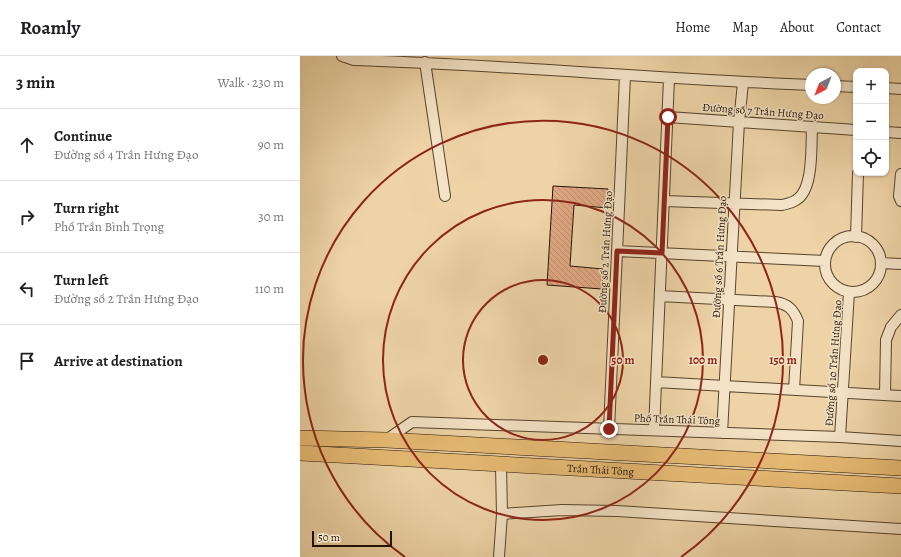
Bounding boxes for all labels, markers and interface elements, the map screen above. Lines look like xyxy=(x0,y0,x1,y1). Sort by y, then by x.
text: Roamly xyxy=(20,15,80,41)
text: Home xyxy=(675,18,710,37)
text: Map xyxy=(732,18,758,37)
text: About xyxy=(780,18,814,37)
text: Contact xyxy=(836,18,881,37)
north arrow xyxy=(805,68,841,104)
map controls xyxy=(853,68,889,176)
button: + xyxy=(853,68,889,104)
text: 3 min xyxy=(16,71,55,94)
text: Walk · 230 m xyxy=(218,74,284,91)
street label: Đường số 7 Trần Hưng Đạo xyxy=(702,100,825,123)
button: − xyxy=(853,104,889,140)
route start xyxy=(659,108,677,126)
text: Continue xyxy=(54,126,112,146)
icon: ahead xyxy=(16,134,38,156)
text: 90 m xyxy=(258,136,284,153)
button: locate xyxy=(853,140,889,176)
text: Đường số 4 Trần Hưng Đạo xyxy=(54,146,198,163)
street label: Đường số 2 Trần Hưng Đạo xyxy=(595,190,616,314)
street label: Đường số 6 Trần Hưng Đạo xyxy=(709,195,730,318)
text: Turn right xyxy=(54,198,119,218)
icon: right xyxy=(16,206,38,228)
text: 30 m xyxy=(258,208,284,225)
text: Phố Trần Bình Trọng xyxy=(54,218,164,235)
text: Turn left xyxy=(54,270,109,290)
icon: left xyxy=(16,278,38,300)
text: 110 m xyxy=(255,280,284,297)
text: Đường số 2 Trần Hưng Đạo xyxy=(54,290,199,307)
street label: Đường số 10 Trần Hưng Đạo xyxy=(822,299,845,427)
icon: arrive xyxy=(16,350,38,372)
text: Arrive at destination xyxy=(54,351,183,371)
text: 50 m xyxy=(611,352,635,368)
text: 100 m xyxy=(689,352,717,368)
text: 150 m xyxy=(769,352,797,368)
centre of rings xyxy=(536,353,550,367)
street label: Phố Trần Thái Tông xyxy=(634,410,721,429)
route end xyxy=(600,420,618,438)
street label: Trần Thái Tông xyxy=(567,461,635,479)
scale bar xyxy=(312,529,392,548)
text: 50 m xyxy=(318,530,340,545)

